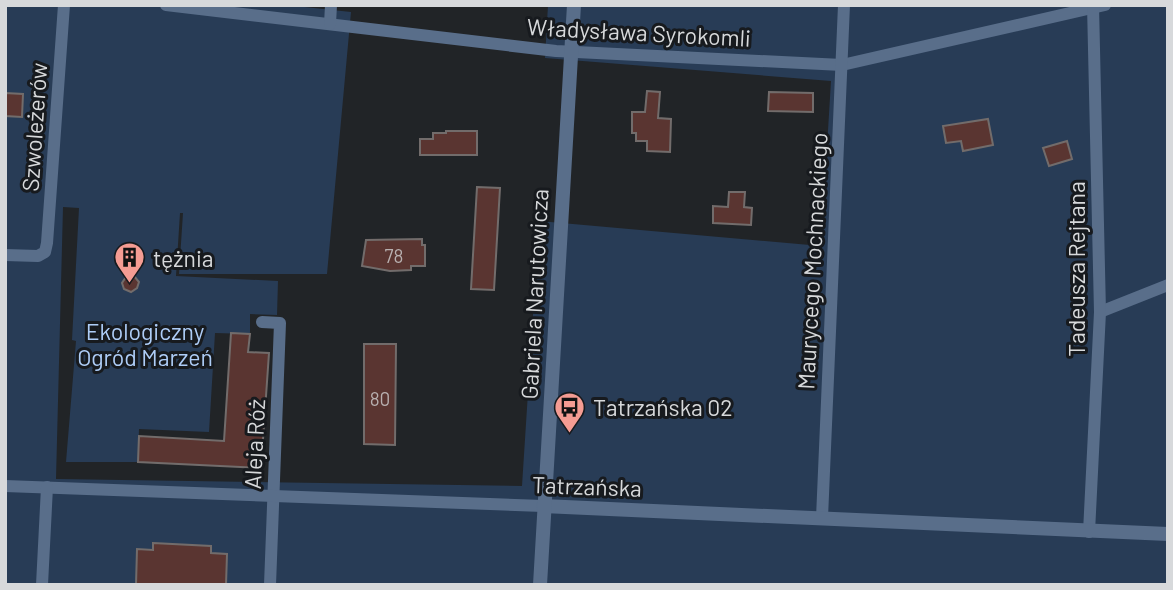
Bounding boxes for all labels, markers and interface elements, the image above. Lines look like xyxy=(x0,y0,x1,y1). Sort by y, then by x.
street label: Władysława Syrokomli xyxy=(526,12,752,52)
street label: Szwoleżerów xyxy=(16,62,52,192)
street label: Maurycego Mochnackiego xyxy=(791,132,833,390)
street label: Tadeusza Rejtana xyxy=(1062,181,1090,357)
street label: Gabriela Narutowicza xyxy=(514,188,554,400)
building icon: tężnia xyxy=(113,241,147,285)
place label: tężnia xyxy=(153,244,214,272)
house number: 78 xyxy=(385,244,403,267)
park label: Ekologiczny Ogród Marzeń xyxy=(77,317,213,371)
house number: 80 xyxy=(370,387,390,410)
bus stop icon: Tatrzańska 02 xyxy=(553,390,587,434)
place label: Tatrzańska 02 xyxy=(593,393,733,421)
street label: Aleja Róż xyxy=(238,398,270,490)
street label: Tatrzańska xyxy=(532,470,642,502)

